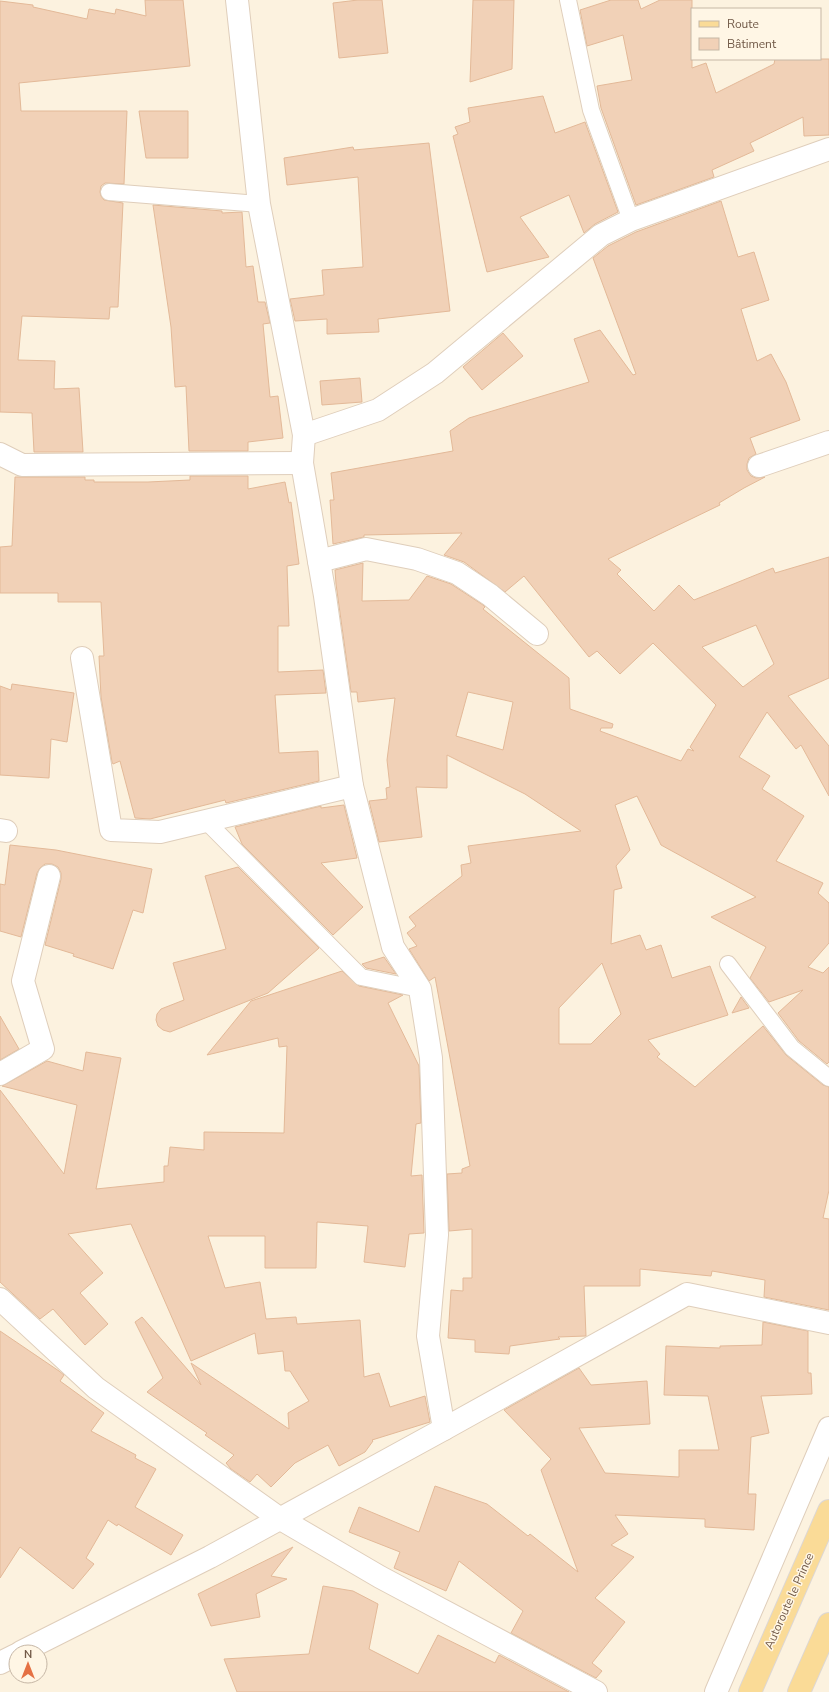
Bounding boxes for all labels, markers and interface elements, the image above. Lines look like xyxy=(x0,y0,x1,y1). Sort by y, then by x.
legend xyxy=(691,8,821,60)
text: Route xyxy=(727,16,759,32)
text: Bâtiment xyxy=(727,36,777,52)
street label: Autoroute le Prince xyxy=(761,1550,817,1652)
north arrow xyxy=(8,1644,48,1684)
text: N xyxy=(24,1647,32,1662)

